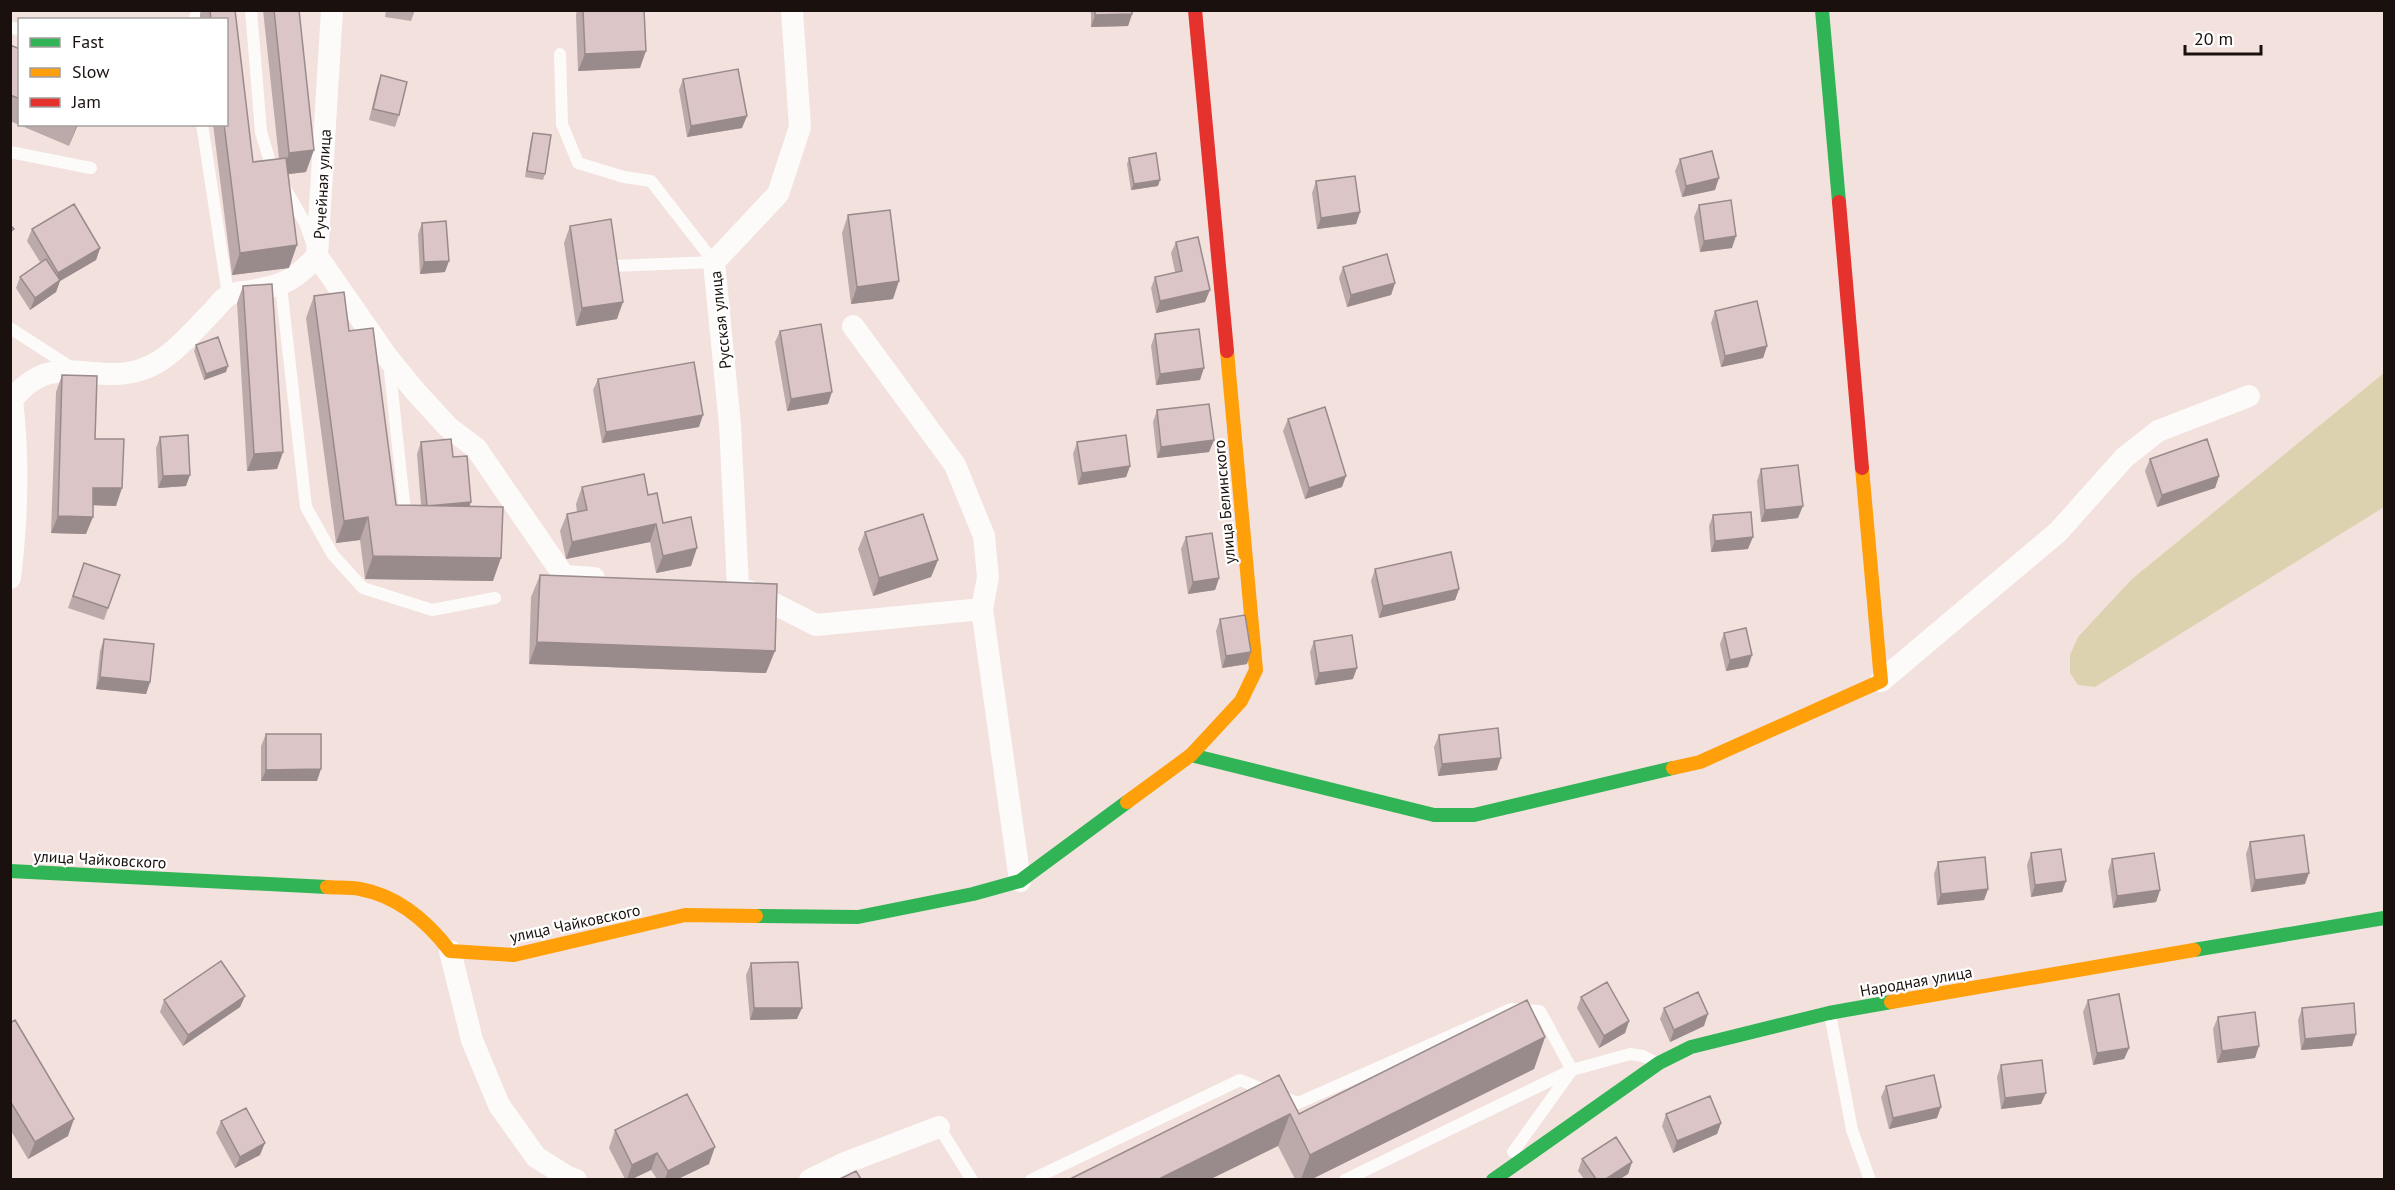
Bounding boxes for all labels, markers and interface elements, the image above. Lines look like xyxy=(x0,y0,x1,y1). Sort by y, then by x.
legend xyxy=(18,18,228,126)
scale bar xyxy=(2185,18,2262,56)
text: 20 m xyxy=(2194,27,2233,50)
text: Fast xyxy=(72,30,104,53)
text: Slow xyxy=(72,60,110,83)
text: Jam xyxy=(71,90,101,113)
street label: Ручейная улица xyxy=(309,128,335,240)
street label: Русская улица xyxy=(705,270,735,370)
street label: улица Белинского xyxy=(1209,439,1239,565)
street label: улица Чайковского xyxy=(33,846,167,872)
street label: улица Чайковского xyxy=(508,899,642,947)
street label: Народная улица xyxy=(1858,961,1974,1001)

